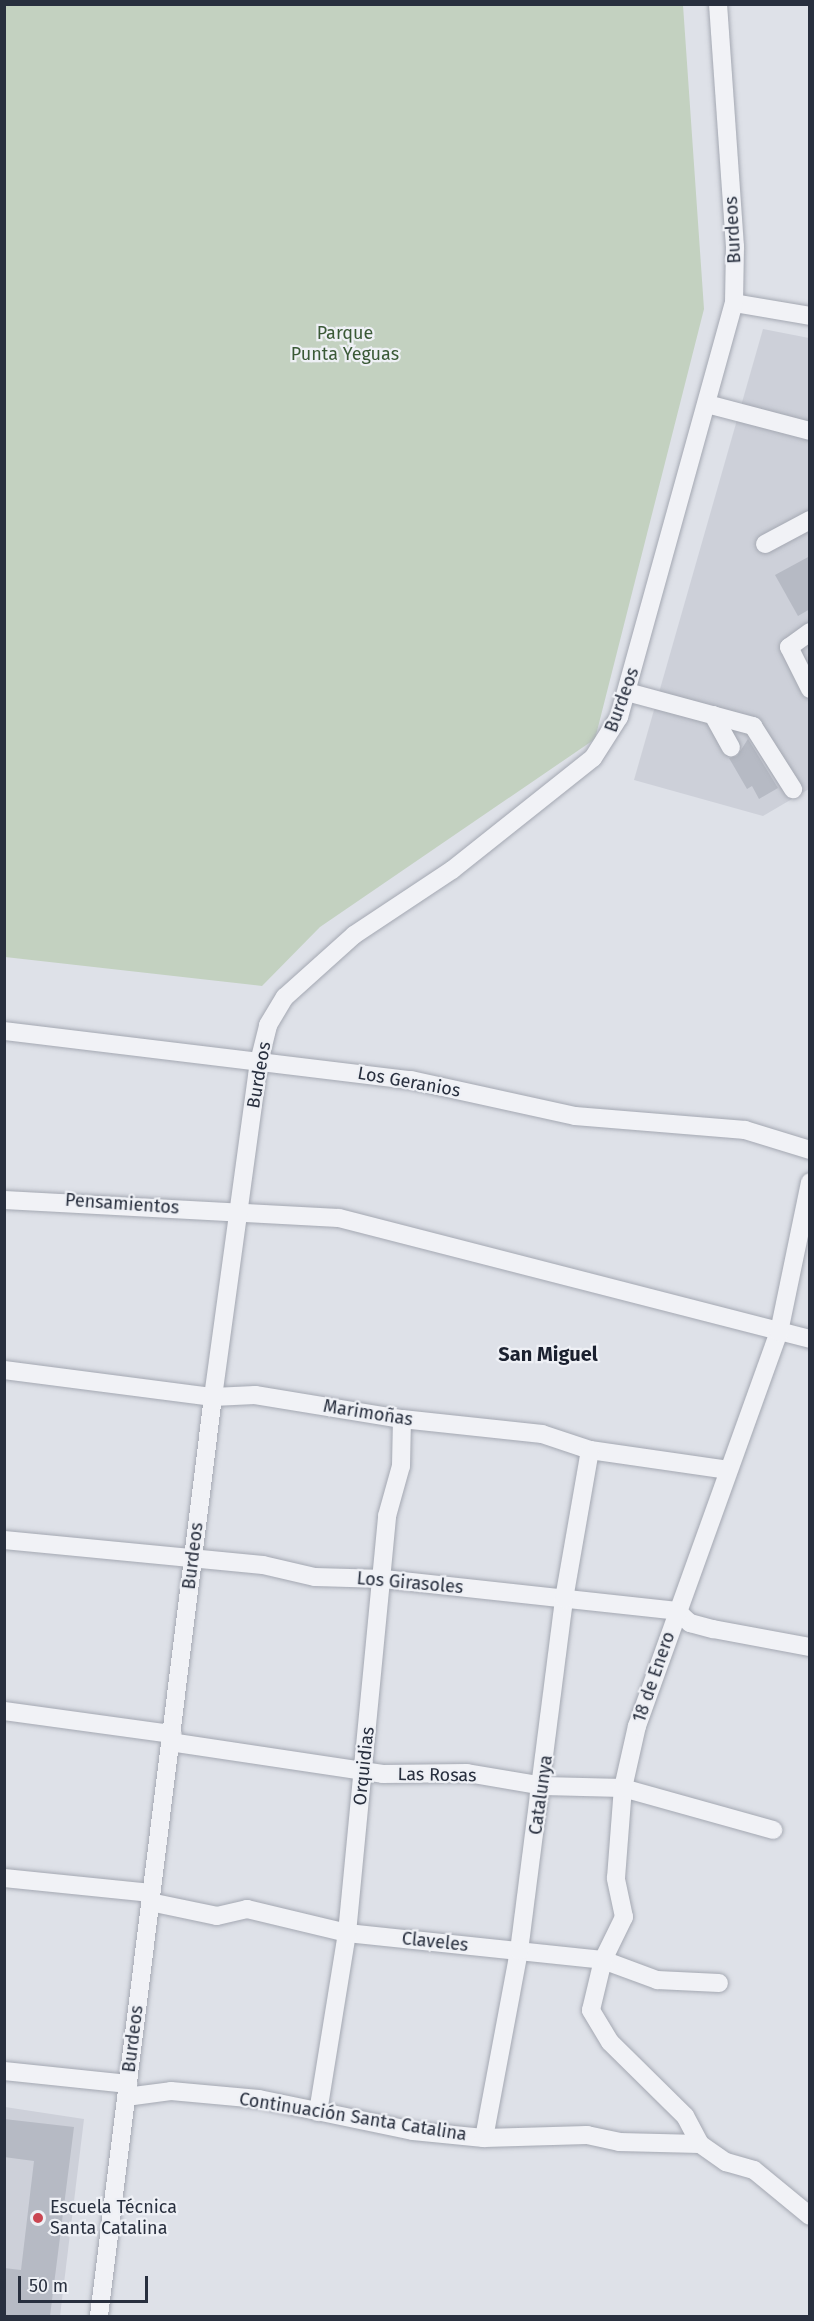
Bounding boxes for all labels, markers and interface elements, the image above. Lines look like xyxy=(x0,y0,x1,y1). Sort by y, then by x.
street label: Burdeos xyxy=(720,196,746,264)
park label: Parque Punta Yeguas xyxy=(291,323,399,366)
street label: Burdeos xyxy=(600,665,644,735)
street label: Burdeos xyxy=(243,1040,275,1110)
street label: Los Geranios xyxy=(356,1062,462,1102)
street label: Pensamientos xyxy=(64,1189,180,1219)
district label: San Miguel xyxy=(498,1342,598,1366)
street label: Marimoñas xyxy=(322,1395,414,1431)
street label: Burdeos xyxy=(178,1521,208,1591)
street label: Los Girasoles xyxy=(356,1568,464,1598)
street label: 18 de Enero xyxy=(628,1629,680,1725)
street label: Orquidias xyxy=(349,1726,379,1806)
street label: Catalunya xyxy=(525,1754,557,1836)
street label: Las Rosas xyxy=(397,1764,477,1786)
street label: Claveles xyxy=(401,1928,469,1956)
street label: Burdeos xyxy=(118,2004,148,2074)
street label: Continuación Santa Catalina xyxy=(238,2088,468,2146)
place label: Escuela Técnica Santa Catalina xyxy=(50,2197,177,2240)
marker: Escuela Técnica Santa Catalina xyxy=(31,2211,45,2225)
scale bar xyxy=(21,2264,152,2302)
text: 50 m xyxy=(29,2275,68,2297)

